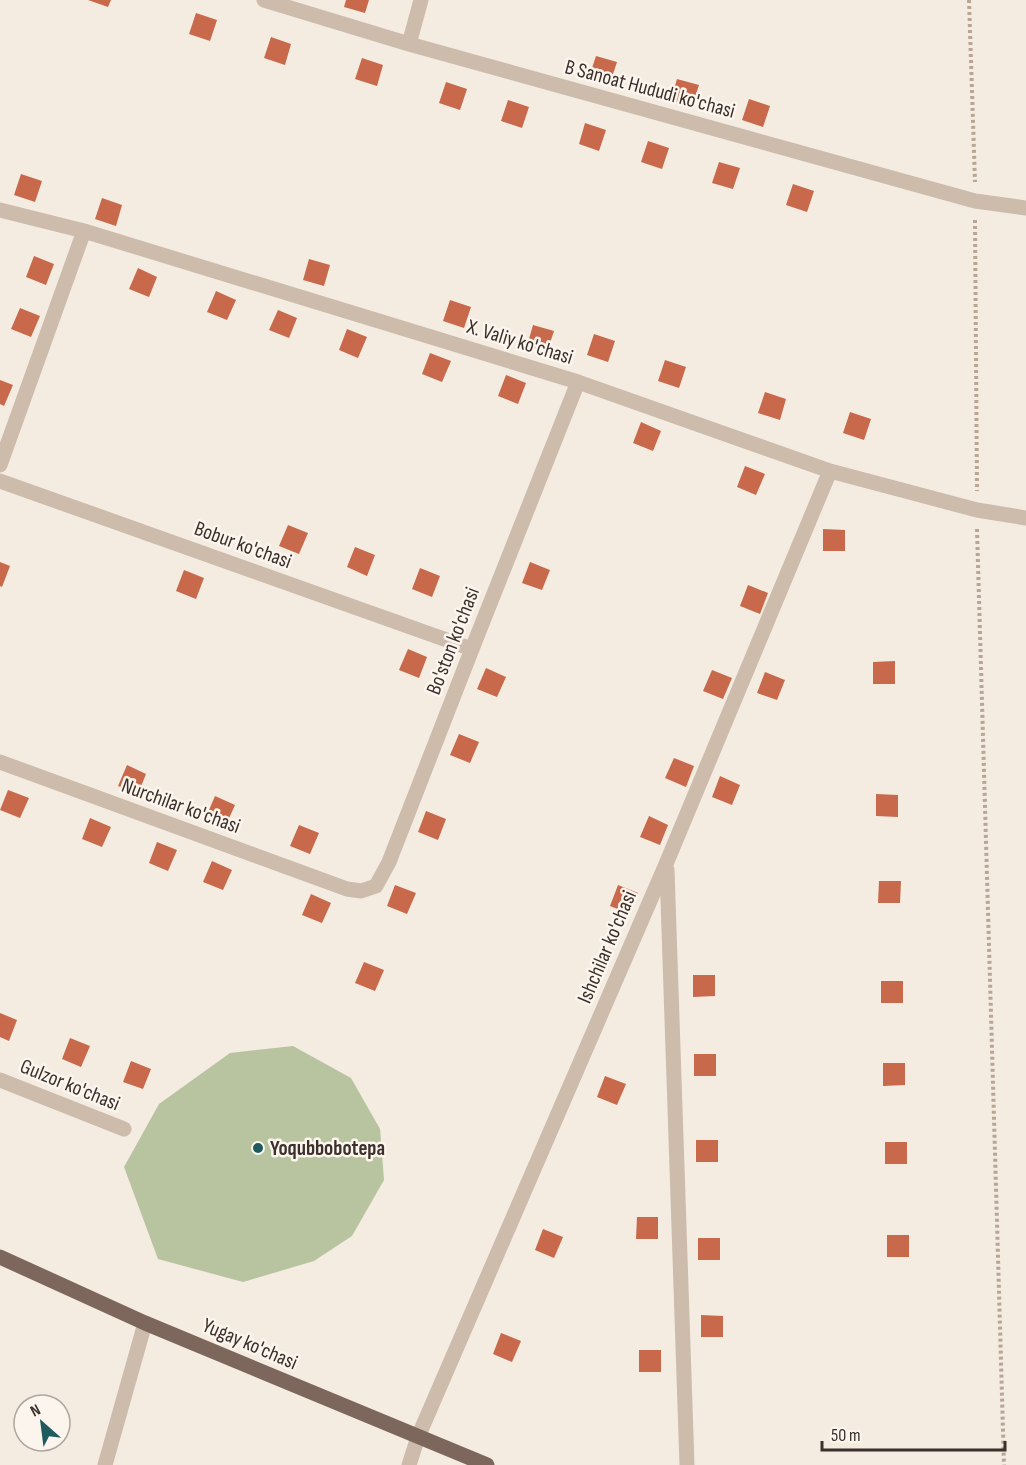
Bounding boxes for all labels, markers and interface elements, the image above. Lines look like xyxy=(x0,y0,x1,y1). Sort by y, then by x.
street label: B Sanoat Hududi ko'chasi xyxy=(562,54,738,124)
street label: X. Valiy ko'chasi xyxy=(463,314,576,370)
street label: Bobur ko'chasi xyxy=(191,516,295,574)
street label: Bo'ston ko'chasi xyxy=(421,584,485,698)
street label: Nurchilar ko'chasi xyxy=(118,773,244,839)
street label: Ishchilar ko'chasi xyxy=(572,887,642,1007)
street label: Gulzor ko'chasi xyxy=(17,1054,123,1116)
place label: Yoqubbobotepa xyxy=(270,1136,385,1161)
marker: Yoqubbobotepa xyxy=(251,1141,265,1155)
street label: Yugay ko'chasi xyxy=(199,1313,301,1375)
north arrow xyxy=(12,1393,72,1453)
text: N xyxy=(27,1401,44,1421)
scale bar xyxy=(822,1414,1005,1452)
text: 50 m xyxy=(831,1425,861,1446)

